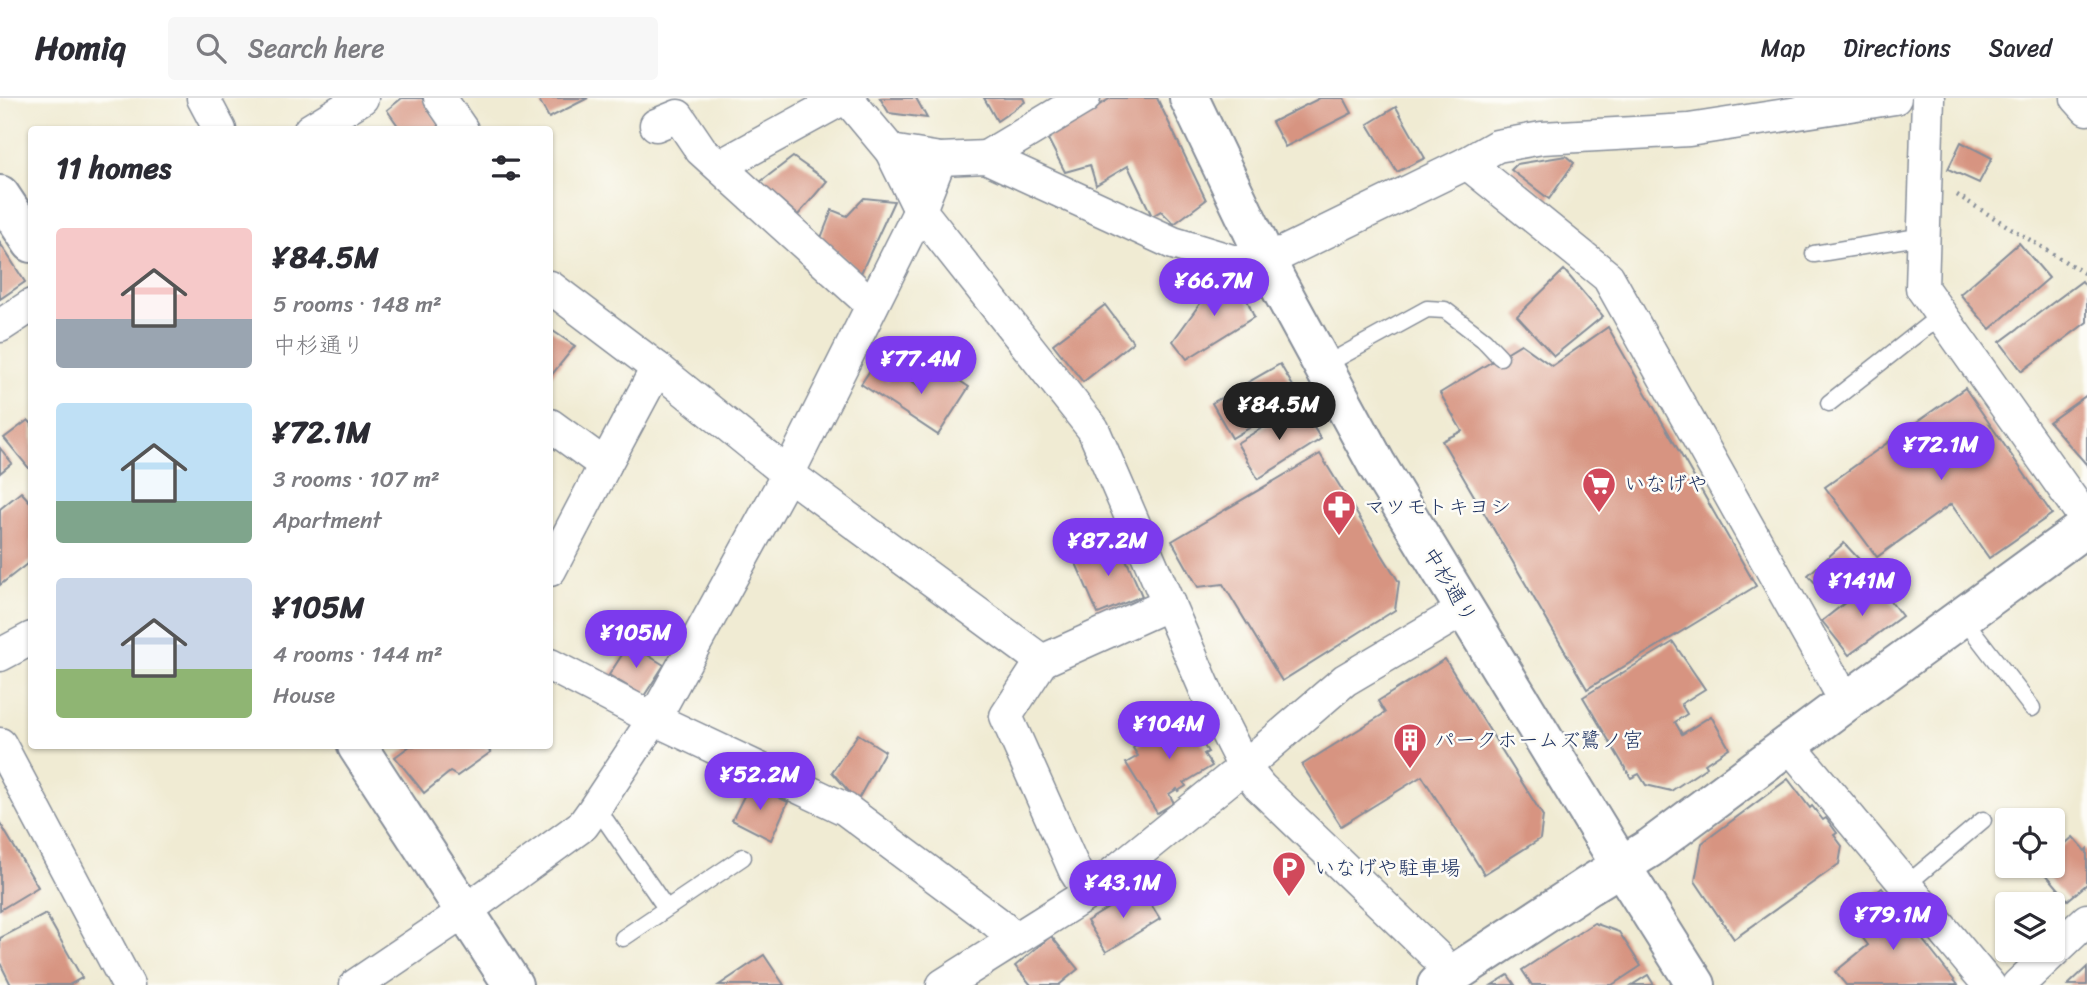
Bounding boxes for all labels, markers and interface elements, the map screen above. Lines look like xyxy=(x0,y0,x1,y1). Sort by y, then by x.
search box xyxy=(168,17,658,80)
text: Homiq xyxy=(35,19,126,77)
text: Search here xyxy=(248,25,385,71)
text: Map xyxy=(1761,27,1805,69)
text: Directions xyxy=(1843,27,1951,69)
text: Saved xyxy=(1989,27,2052,69)
icon: search xyxy=(192,29,230,67)
text: 11 homes xyxy=(56,141,171,195)
icon: filters xyxy=(487,149,525,187)
text: ¥84.5M xyxy=(273,230,378,284)
icon: home xyxy=(112,256,196,340)
pin: ¥66.7M xyxy=(1157,258,1271,318)
text: ¥66.7M xyxy=(1175,260,1253,301)
text: 5 rooms · 148 m² xyxy=(273,284,442,325)
text: 中杉通り xyxy=(273,325,365,366)
pin: ¥77.4M xyxy=(864,336,978,396)
text: ¥77.4M xyxy=(881,338,961,379)
pin: ¥84.5M xyxy=(1222,382,1336,442)
text: ¥84.5M xyxy=(1239,384,1319,425)
text: ¥72.1M xyxy=(273,405,371,459)
pin: ¥72.1M xyxy=(1884,422,1998,482)
text: ¥72.1M xyxy=(1904,424,1978,465)
icon: home xyxy=(112,431,196,515)
text: 3 rooms · 107 m² xyxy=(273,459,440,500)
supermarket icon: いなげや xyxy=(1580,465,1618,514)
place label: いなげや xyxy=(1624,465,1708,503)
pharmacy icon: マツモトキヨシ xyxy=(1320,488,1358,537)
place label: マツモトキヨシ xyxy=(1364,488,1511,526)
text: Apartment xyxy=(273,500,382,541)
pin: ¥87.2M xyxy=(1051,518,1165,578)
text: ¥87.2M xyxy=(1069,520,1147,561)
street label: 中杉通り xyxy=(1412,539,1488,631)
pin: ¥141M xyxy=(1813,559,1911,618)
text: ¥141M xyxy=(1829,560,1895,601)
text: ¥105M xyxy=(273,580,364,634)
icon: home xyxy=(112,606,196,690)
pin: ¥105M xyxy=(587,610,685,670)
text: ¥105M xyxy=(601,612,671,653)
text: 4 rooms · 144 m² xyxy=(273,634,443,675)
text: House xyxy=(273,675,335,716)
pin: ¥104M xyxy=(1120,702,1218,761)
text: ¥104M xyxy=(1134,703,1204,744)
building icon: パークホームズ鷺ノ宮 xyxy=(1391,721,1429,770)
place label: パークホームズ鷺ノ宮 xyxy=(1434,721,1643,759)
pin: ¥52.2M xyxy=(703,752,817,812)
text: ¥52.2M xyxy=(720,754,800,795)
map controls xyxy=(1995,808,2065,962)
button: locate xyxy=(1995,808,2065,878)
parking icon: いなげや駐車場 xyxy=(1270,849,1308,898)
place label: いなげや駐車場 xyxy=(1314,849,1461,887)
pin: ¥43.1M xyxy=(1066,860,1180,920)
text: ¥43.1M xyxy=(1085,862,1161,903)
pin: ¥79.1M xyxy=(1836,892,1950,952)
button: layers xyxy=(1995,892,2065,962)
text: ¥79.1M xyxy=(1855,894,1931,935)

